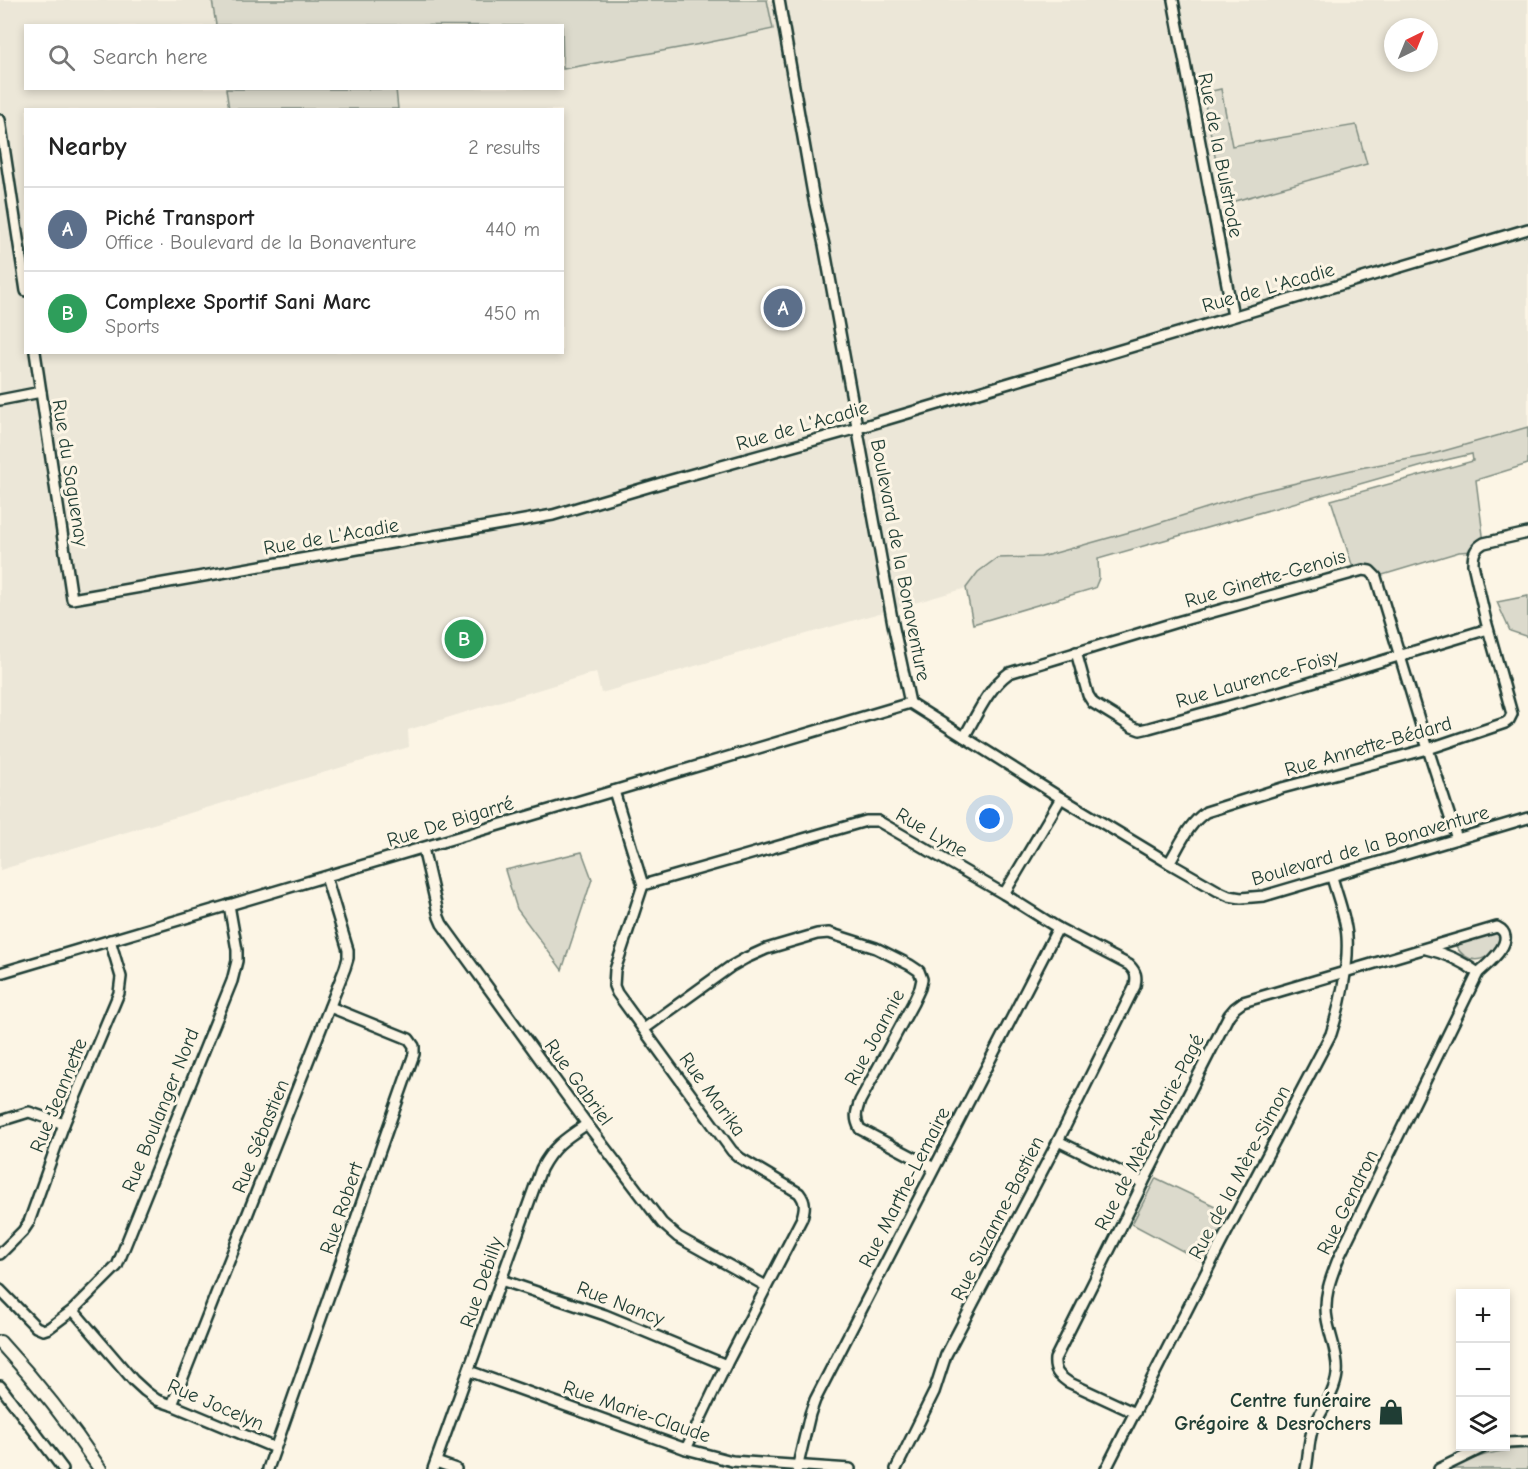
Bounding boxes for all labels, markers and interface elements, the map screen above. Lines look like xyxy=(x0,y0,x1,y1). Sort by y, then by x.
north arrow xyxy=(1384,18,1438,72)
search box xyxy=(24,24,564,90)
icon: search xyxy=(45,41,78,74)
text: Search here xyxy=(93,44,208,70)
street label: Rue de la Bulstrode xyxy=(1193,71,1248,239)
text: Nearby xyxy=(48,132,127,162)
text: 2 results xyxy=(468,136,540,159)
text: Piché Transport xyxy=(105,205,254,231)
text: A xyxy=(62,218,73,241)
text: 440 m xyxy=(485,218,540,241)
text: Office · Boulevard de la Bonaventure xyxy=(105,231,416,254)
street label: Rue de L'Acadie xyxy=(1199,258,1337,317)
pin: A xyxy=(764,286,802,330)
text: Complexe Sportif Sani Marc xyxy=(105,289,370,315)
text: B xyxy=(61,302,74,325)
text: 450 m xyxy=(484,302,540,325)
text: Sports xyxy=(105,315,159,338)
street label: Rue de L'Acadie xyxy=(733,396,871,455)
street label: Rue du Saguenay xyxy=(48,398,94,548)
street label: Boulevard de la Bonaventure xyxy=(866,437,935,683)
street label: Rue de L'Acadie xyxy=(262,513,400,560)
street label: Rue Ginette-Genois xyxy=(1182,544,1348,612)
pin: B xyxy=(444,616,484,662)
street label: Rue Laurence-Foisy xyxy=(1173,644,1341,713)
street label: Rue Annette-Bédard xyxy=(1282,712,1454,781)
street label: Rue De Bigarré xyxy=(384,791,516,852)
street label: Boulevard de la Bonaventure xyxy=(1249,801,1492,890)
street label: Rue Lyne xyxy=(892,803,972,862)
your location xyxy=(975,804,1004,833)
street label: Rue Joannie xyxy=(840,985,909,1089)
street label: Rue Boulanger Nord xyxy=(117,1025,204,1196)
street label: Rue de Mère-Marie-Pagé xyxy=(1090,1030,1209,1234)
street label: Rue Jeannette xyxy=(25,1035,92,1156)
street label: Rue Gabriel xyxy=(540,1035,618,1130)
street label: Rue Marika xyxy=(674,1048,751,1141)
street label: Rue Sébastien xyxy=(227,1076,294,1196)
street label: Rue de la Mère-Simon xyxy=(1184,1081,1295,1263)
street label: Rue Marthe-Lemaire xyxy=(854,1103,955,1271)
street label: Rue Suzanne-Bastien xyxy=(946,1132,1049,1304)
street label: Rue Gendron xyxy=(1312,1146,1383,1259)
street label: Rue Robert xyxy=(315,1158,368,1257)
street label: Rue Debilly xyxy=(455,1234,508,1331)
street label: Rue Nancy xyxy=(574,1276,668,1331)
map controls xyxy=(1456,1289,1510,1451)
button: + xyxy=(1456,1289,1510,1343)
button: − xyxy=(1456,1343,1510,1397)
street label: Rue Jocelyn xyxy=(164,1374,268,1435)
street label: Rue Marie-Claude xyxy=(560,1375,714,1447)
place label: Centre funéraire Grégoire & Desrochers xyxy=(1174,1389,1371,1435)
shop icon: Centre funéraire Grégoire & Desrochers xyxy=(1376,1397,1406,1427)
button: layers xyxy=(1456,1397,1510,1451)

